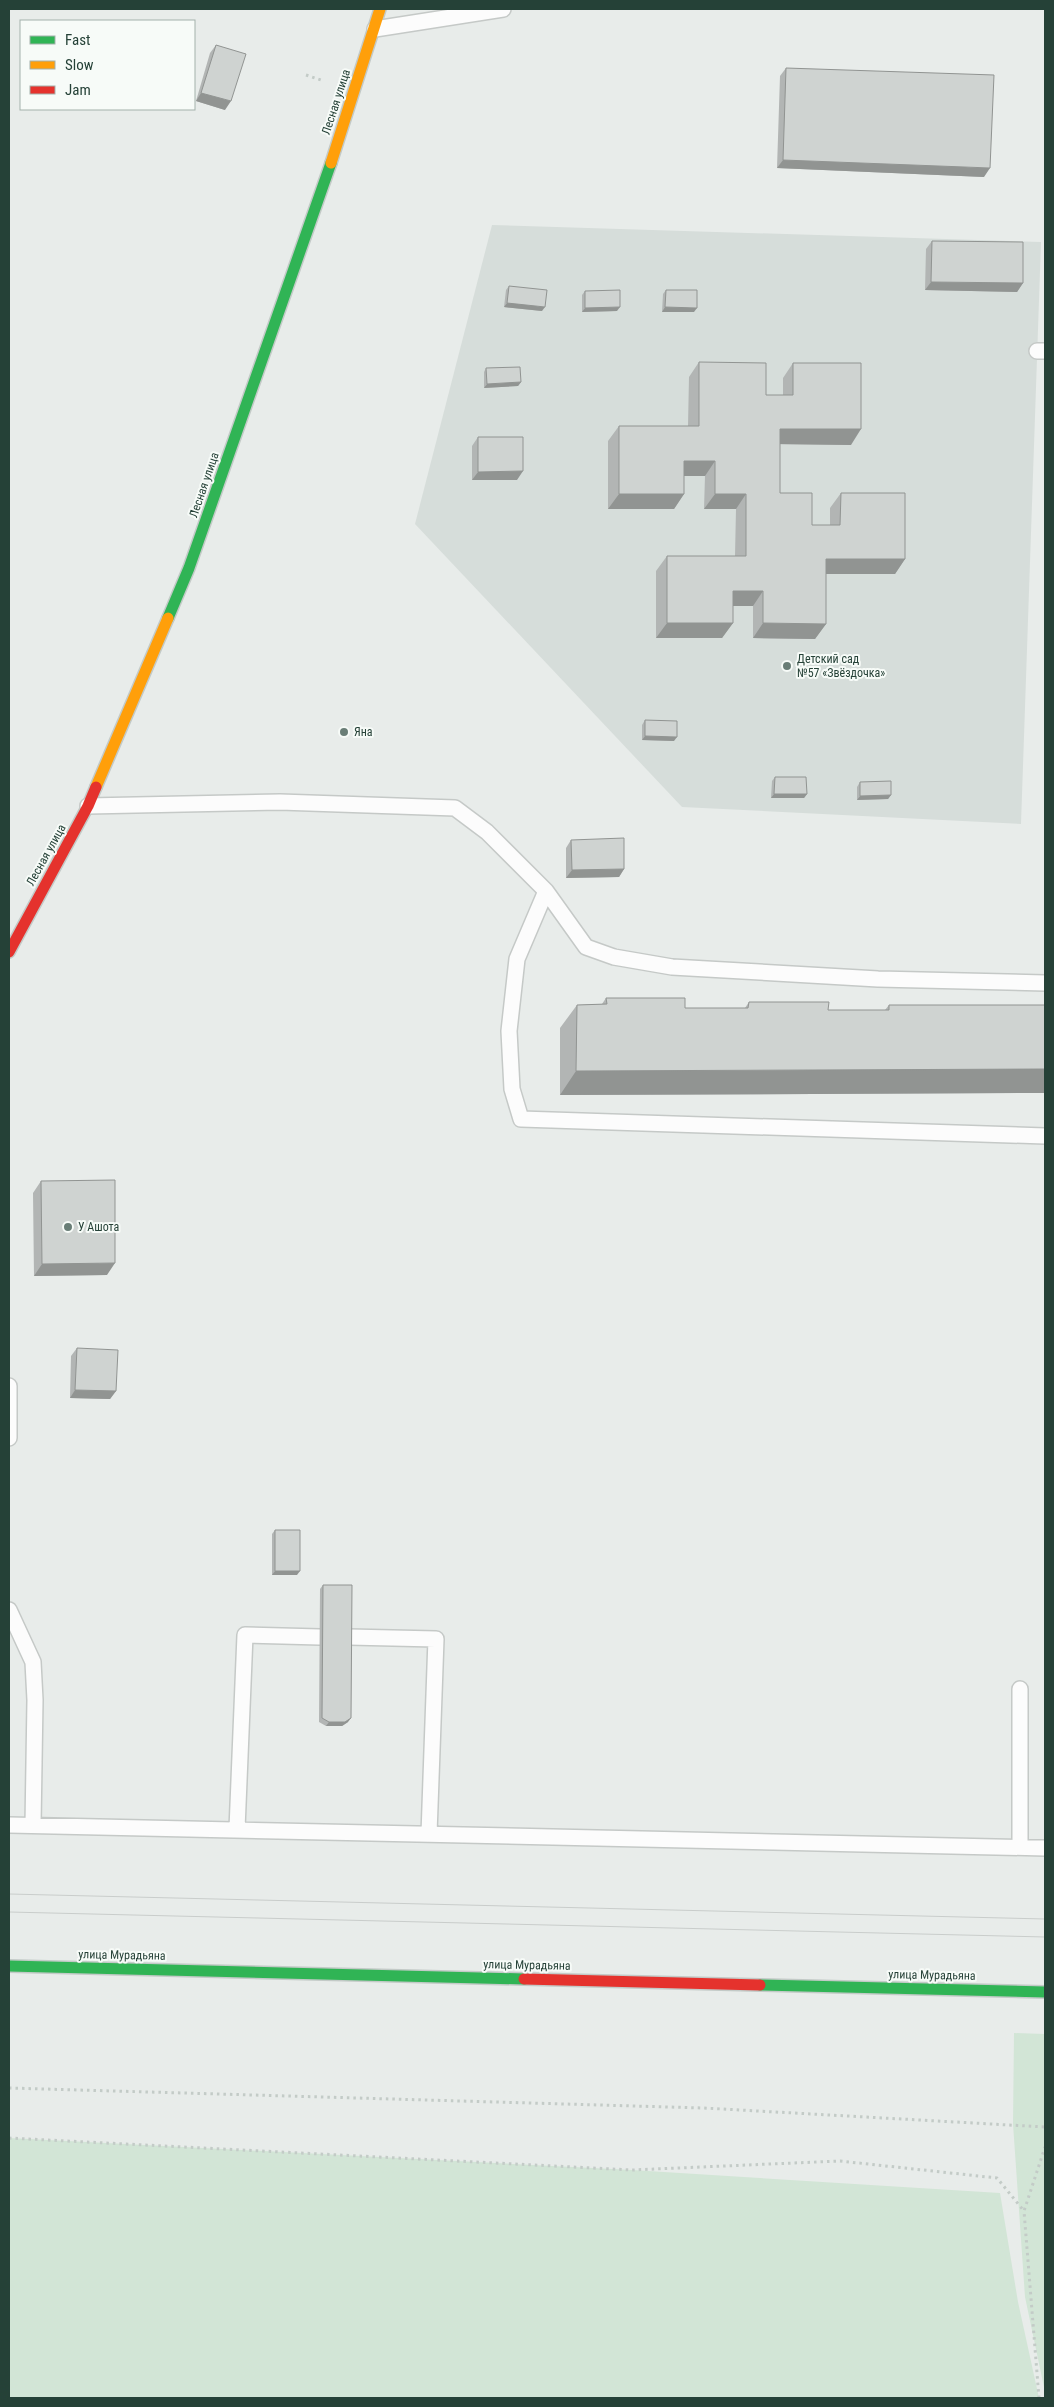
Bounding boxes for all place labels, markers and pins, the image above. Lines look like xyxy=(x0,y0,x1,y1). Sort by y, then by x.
place label: Детский сад №57 «Звёздочка» xyxy=(797,652,885,680)
marker: Детский сад №57 «Звёздочка» xyxy=(781,660,793,672)
place label: Яна xyxy=(354,725,373,739)
marker: Яна xyxy=(338,726,350,738)
place label: У Ашота xyxy=(78,1220,120,1234)
marker: У Ашота xyxy=(62,1221,74,1233)

